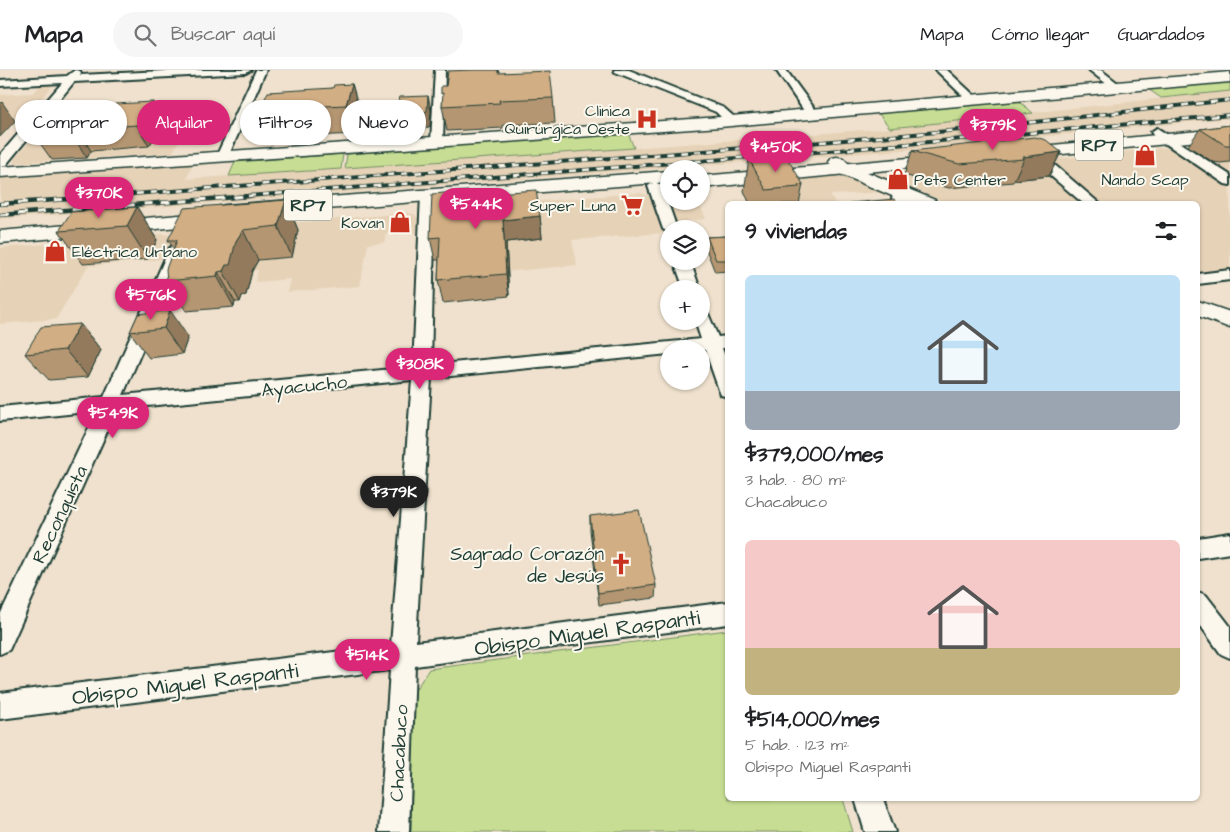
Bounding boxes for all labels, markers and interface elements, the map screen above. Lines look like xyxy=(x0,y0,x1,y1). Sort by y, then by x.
search box xyxy=(113,12,463,57)
text: Mapa xyxy=(25,18,83,52)
icon: search xyxy=(131,21,159,49)
text: Buscar aquí xyxy=(171,21,275,48)
text: Mapa xyxy=(920,22,964,47)
text: Cómo llegar xyxy=(992,22,1090,47)
text: Guardados xyxy=(1118,22,1205,47)
chip: Comprar xyxy=(15,100,127,145)
chip: Alquilar xyxy=(137,100,230,145)
chip: Filtros xyxy=(240,100,331,145)
chip: Nuevo xyxy=(341,100,426,145)
place label: Clinica Quirúrgica Oeste xyxy=(504,100,630,141)
hospital icon: Clinica Quirúrgica Oeste xyxy=(634,106,660,132)
pin: $379K xyxy=(958,108,1028,151)
text: $379K xyxy=(970,114,1016,136)
road number: RP7 xyxy=(1075,130,1123,160)
pin: $450K xyxy=(741,131,811,173)
text: $450K xyxy=(751,136,801,158)
shop icon: Nando Scap xyxy=(1132,142,1158,168)
map controls xyxy=(660,160,710,390)
button: locate xyxy=(660,160,710,210)
shop icon: Pets Center xyxy=(885,166,911,192)
place label: Pets Center xyxy=(914,169,1006,191)
place label: Nando Scap xyxy=(1101,169,1189,191)
pin: $370K xyxy=(64,176,134,219)
text: $370K xyxy=(76,182,122,204)
pin: $544K xyxy=(441,188,511,230)
road number: RP7 xyxy=(284,190,332,220)
supermarket icon: Super Luna xyxy=(619,192,645,218)
text: $544K xyxy=(450,193,502,215)
place label: Super Luna xyxy=(529,195,616,217)
shop icon: Kovan xyxy=(387,209,413,235)
place label: Kovan xyxy=(341,212,384,234)
text: 9 viviendas xyxy=(745,217,847,246)
icon: filters xyxy=(1152,217,1180,245)
button: layers xyxy=(660,220,710,270)
shop icon: Eléctrica Urbano xyxy=(42,238,68,264)
place label: Eléctrica Urbano xyxy=(72,241,197,263)
pin: $576K xyxy=(116,278,186,321)
button: + xyxy=(660,280,710,330)
text: $576K xyxy=(126,284,176,306)
icon: home xyxy=(918,307,1008,397)
button: − xyxy=(660,340,710,390)
pin: $308K xyxy=(385,348,455,390)
text: $308K xyxy=(396,353,444,375)
street label: Ayacucho xyxy=(260,369,349,405)
pin: $549K xyxy=(78,396,148,439)
text: $549K xyxy=(88,402,138,424)
text: $379,000/mes xyxy=(745,440,884,469)
street label: Reconquista xyxy=(26,461,95,568)
text: 3 hab. · 80 m² xyxy=(745,469,847,491)
pin: $379K xyxy=(359,476,429,518)
text: $379K xyxy=(371,481,417,503)
text: Chacabuco xyxy=(745,491,827,513)
place label: Sagrado Corazón de Jesús xyxy=(450,541,604,590)
church icon: Sagrado Corazón de Jesús xyxy=(608,551,634,577)
icon: home xyxy=(918,572,1008,662)
street label: Obispo Miguel Raspanti xyxy=(472,602,702,666)
pin: $514K xyxy=(332,638,402,681)
text: $514K xyxy=(346,644,388,666)
street label: Obispo Miguel Raspanti xyxy=(70,655,300,715)
street label: Chacabuco xyxy=(383,704,416,802)
text: $514,000/mes xyxy=(745,705,880,734)
text: 5 hab. · 123 m² xyxy=(745,734,849,756)
text: Obispo Miguel Raspanti xyxy=(745,756,911,778)

